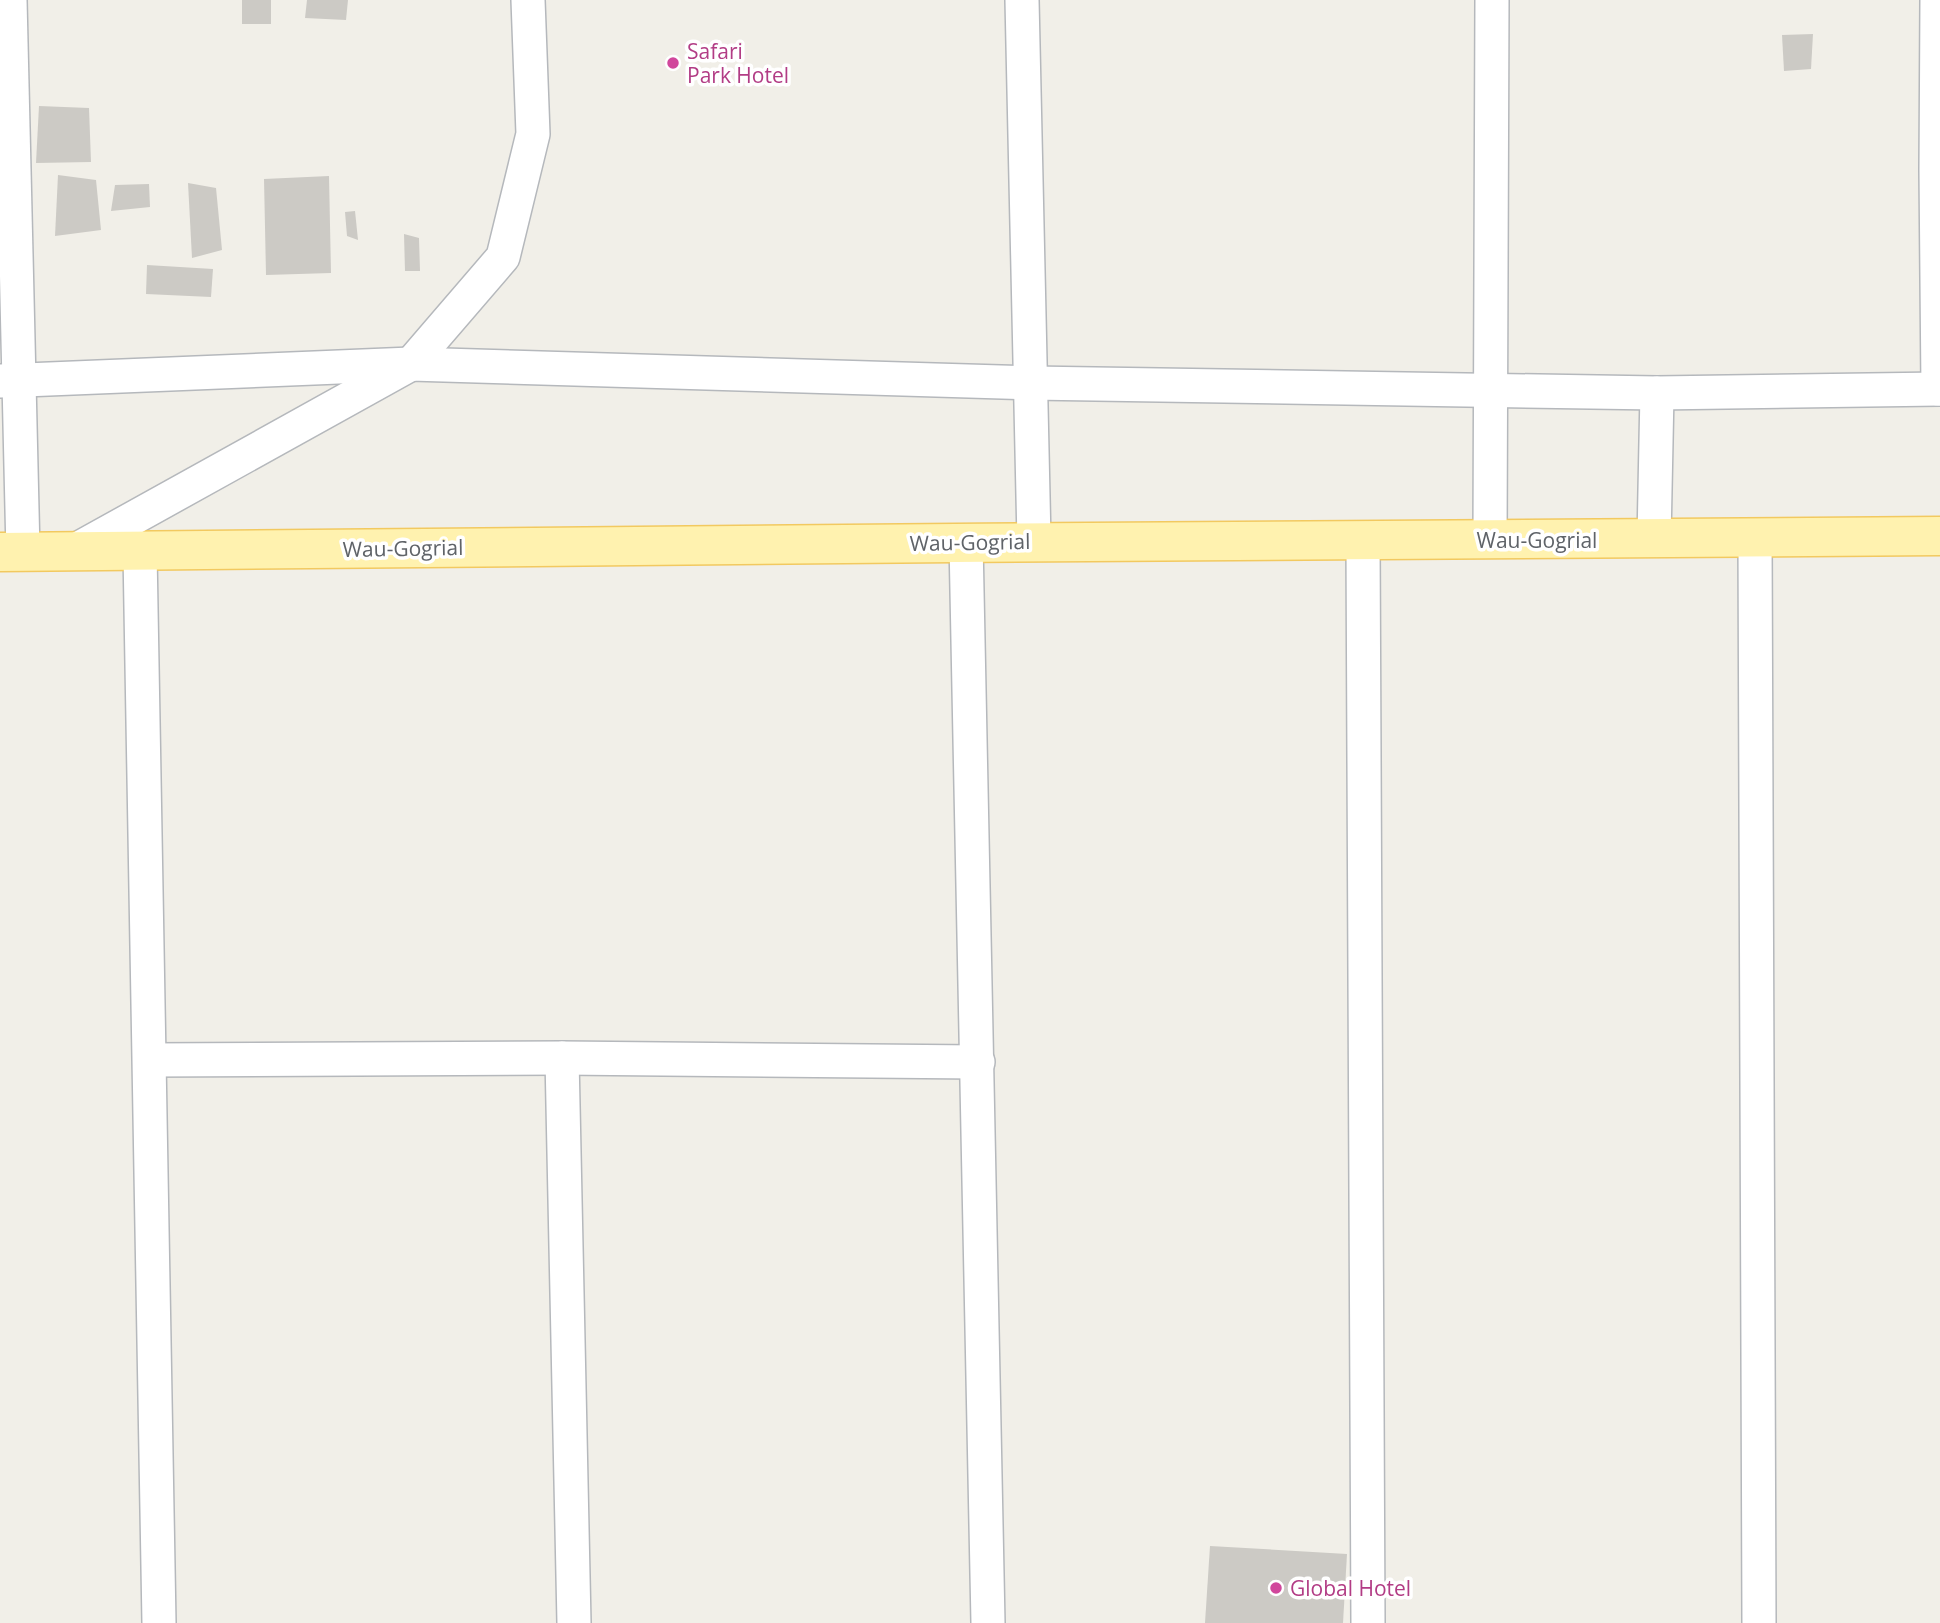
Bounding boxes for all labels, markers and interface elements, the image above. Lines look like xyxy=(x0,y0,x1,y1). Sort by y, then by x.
place label: Safari Park Hotel xyxy=(687,37,789,89)
marker: Safari Park Hotel xyxy=(665,55,681,71)
street label: Wau-Gogrial xyxy=(1477,526,1597,554)
street label: Wau-Gogrial xyxy=(909,527,1031,557)
street label: Wau-Gogrial xyxy=(342,533,464,563)
place label: Global Hotel xyxy=(1290,1574,1411,1602)
marker: Global Hotel xyxy=(1268,1580,1284,1596)

